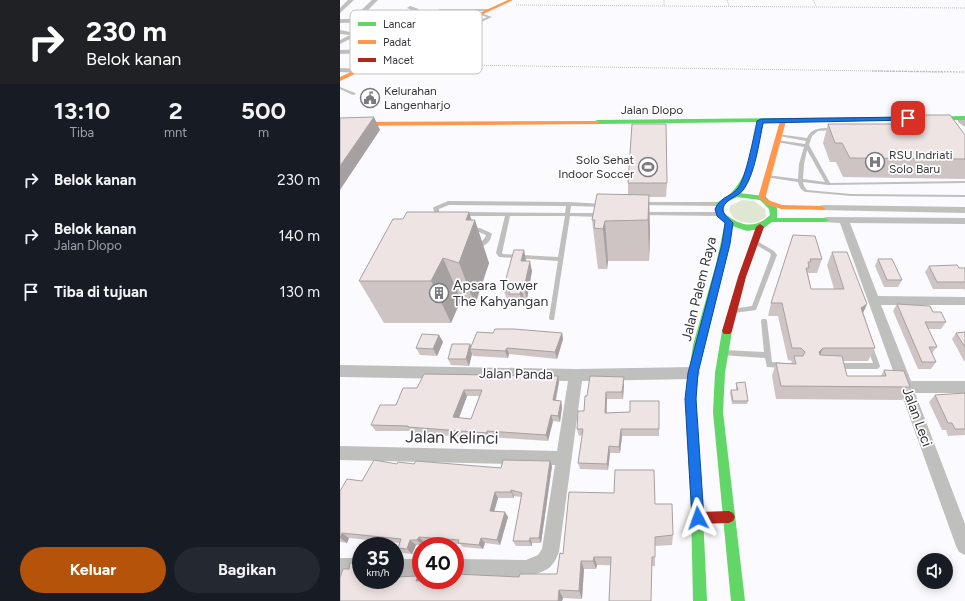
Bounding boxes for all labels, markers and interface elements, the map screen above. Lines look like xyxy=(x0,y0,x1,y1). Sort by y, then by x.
legend xyxy=(350,10,482,74)
text: 230 m xyxy=(86,14,167,48)
icon: right xyxy=(20,16,72,68)
text: Lancar xyxy=(383,18,416,31)
text: Padat xyxy=(383,36,411,49)
text: Belok kanan xyxy=(86,48,181,70)
text: Macet xyxy=(383,54,414,67)
place label: Kelurahan Langenharjo xyxy=(384,84,450,112)
public building icon: Kelurahan Langenharjo xyxy=(359,87,381,109)
text: 13:10 xyxy=(54,96,110,125)
text: 2 xyxy=(169,96,183,125)
text: 500 xyxy=(241,96,286,125)
pin xyxy=(891,101,925,135)
street label: Jalan Dlopo xyxy=(621,103,683,117)
icon: arrive xyxy=(897,107,919,129)
text: Tiba xyxy=(70,125,94,140)
text: mnt xyxy=(164,125,187,140)
text: m xyxy=(258,125,269,140)
place label: RSU Indriati Solo Baru xyxy=(889,148,953,176)
hospital icon: RSU Indriati Solo Baru xyxy=(864,151,886,173)
place label: Solo Sehat Indoor Soccer xyxy=(558,153,634,181)
sports icon: Solo Sehat Indoor Soccer xyxy=(637,156,659,178)
icon: right xyxy=(20,169,42,191)
text: Belok kanan xyxy=(54,171,136,189)
text: 230 m xyxy=(277,171,320,189)
text: Belok kanan xyxy=(54,220,136,238)
icon: right xyxy=(20,225,42,247)
text: 140 m xyxy=(278,227,320,245)
street label: Jalan Palem Raya xyxy=(678,235,720,343)
text: Jalan Dlopo xyxy=(54,238,122,253)
place label: Apsara Tower The Kahyangan xyxy=(453,277,548,310)
icon: arrive xyxy=(20,281,42,303)
building icon: Apsara Tower The Kahyangan xyxy=(428,282,450,304)
text: Tiba di tujuan xyxy=(54,283,148,301)
text: 130 m xyxy=(280,283,320,301)
street label: Jalan Panda xyxy=(479,365,553,383)
street label: Jalan Leci xyxy=(898,385,936,449)
street label: Jalan Kelinci xyxy=(405,426,499,448)
position arrow xyxy=(677,497,719,539)
speed limit sign: 40 xyxy=(412,537,464,589)
text: 35 xyxy=(367,546,389,570)
button: Keluar xyxy=(20,547,166,593)
button: Bagikan xyxy=(174,547,320,593)
map controls xyxy=(917,553,953,589)
button: sound xyxy=(917,553,953,589)
text: km/h xyxy=(367,566,389,579)

